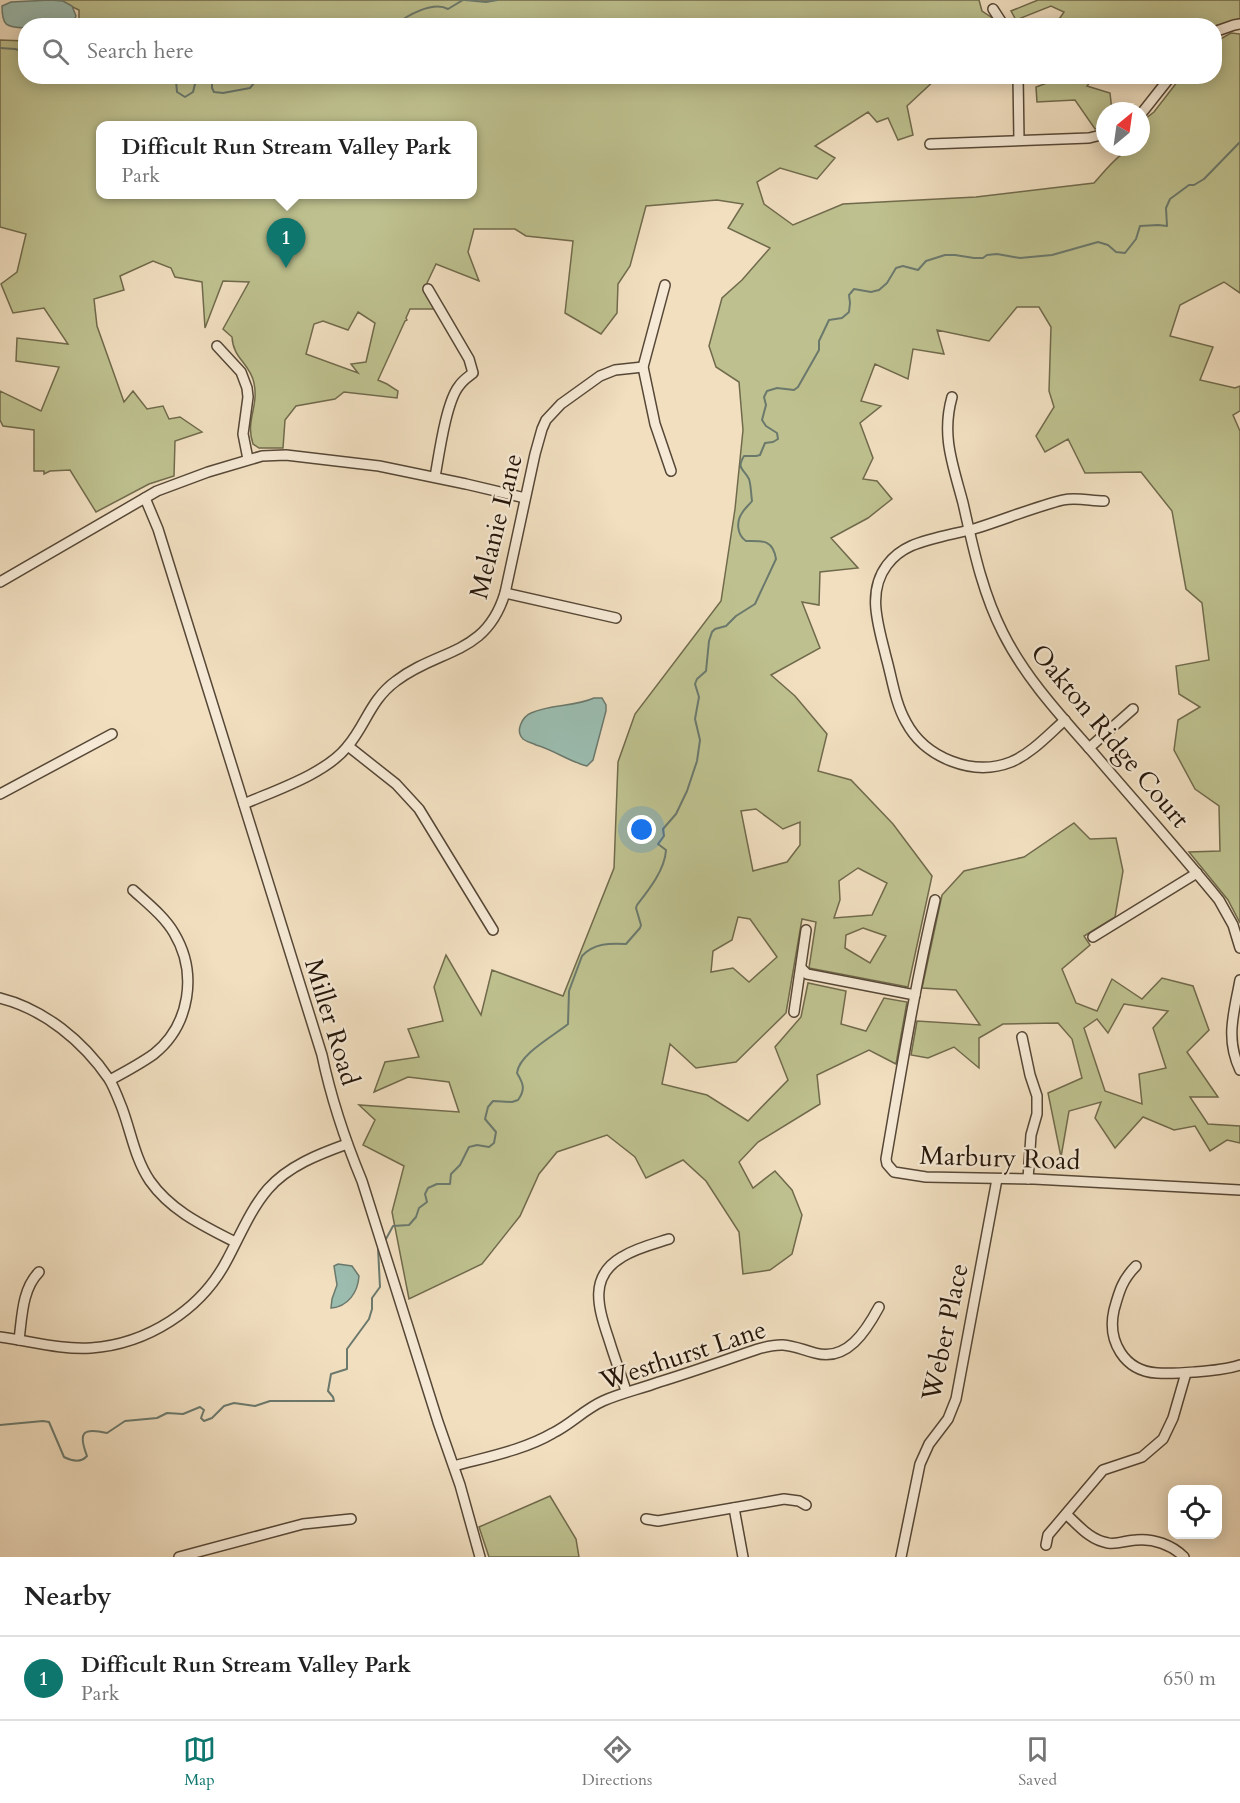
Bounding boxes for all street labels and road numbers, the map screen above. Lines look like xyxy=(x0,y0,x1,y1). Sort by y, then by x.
street label: Melanie Lane xyxy=(461,450,531,602)
street label: Oakton Ridge Court xyxy=(1023,637,1197,835)
street label: Miller Road xyxy=(296,955,368,1090)
street label: Marbury Road xyxy=(919,1138,1081,1178)
street label: Weber Place xyxy=(913,1260,977,1405)
street label: Westhurst Lane xyxy=(594,1312,771,1399)

